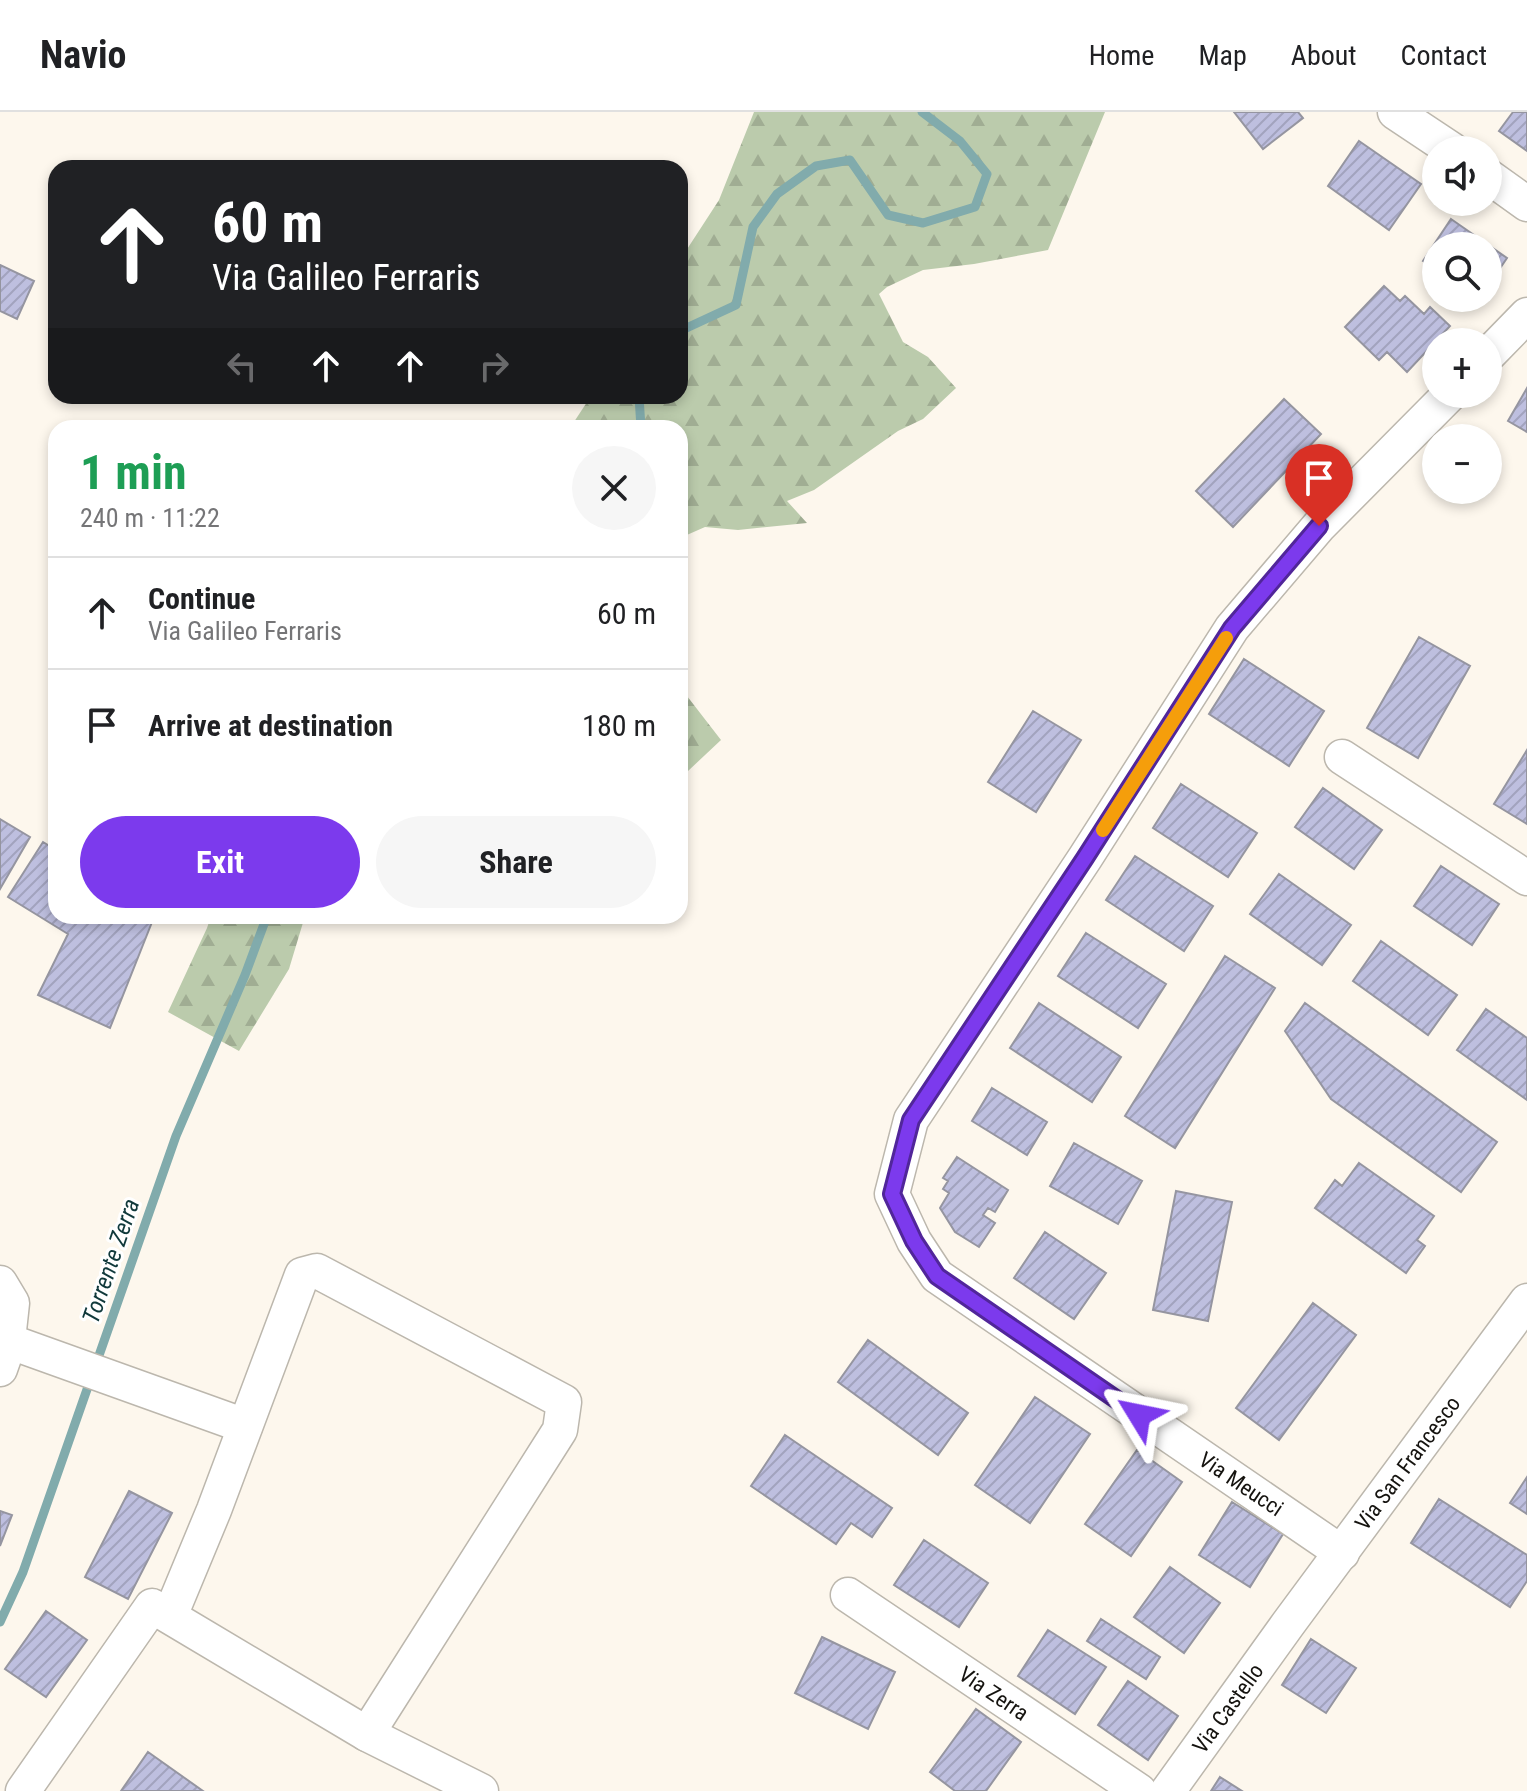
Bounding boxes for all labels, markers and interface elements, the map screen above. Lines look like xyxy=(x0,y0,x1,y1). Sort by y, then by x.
text: Navio xyxy=(40,33,126,77)
text: Home xyxy=(1089,39,1154,72)
text: Map xyxy=(1198,39,1247,72)
text: About xyxy=(1291,39,1357,72)
text: Contact xyxy=(1401,39,1487,72)
map controls xyxy=(1422,136,1502,504)
button: sound xyxy=(1422,136,1502,216)
text: 60 m xyxy=(212,190,323,256)
icon: ahead xyxy=(80,192,184,296)
button: search xyxy=(1422,232,1502,312)
text: Via Galileo Ferraris xyxy=(212,257,480,299)
button: + xyxy=(1422,328,1502,408)
icon: left xyxy=(220,344,264,388)
icon: ahead xyxy=(304,344,348,388)
icon: ahead xyxy=(388,344,432,388)
icon: right xyxy=(472,344,516,388)
button: − xyxy=(1422,424,1502,504)
text: 1 min xyxy=(80,444,187,501)
pin xyxy=(1285,444,1353,526)
button: close xyxy=(572,446,656,530)
icon: arrive xyxy=(1297,456,1341,500)
text: 240 m · 11:22 xyxy=(80,503,220,533)
text: Continue xyxy=(148,581,255,616)
icon: ahead xyxy=(80,591,124,635)
text: 60 m xyxy=(597,596,656,631)
text: Via Galileo Ferraris xyxy=(148,616,342,646)
icon: arrive xyxy=(80,703,124,747)
text: Arrive at destination xyxy=(148,708,393,743)
text: 180 m xyxy=(582,708,656,743)
button: Exit xyxy=(80,816,360,908)
button: Share xyxy=(376,816,656,908)
water label: Torrente Zerra xyxy=(77,1195,145,1327)
position arrow xyxy=(1097,1373,1181,1457)
street label: Via San Francesco xyxy=(1349,1391,1465,1535)
street label: Via Meucci xyxy=(1194,1447,1288,1521)
street label: Via Castello xyxy=(1187,1659,1268,1758)
street label: Via Zerra xyxy=(955,1661,1033,1726)

